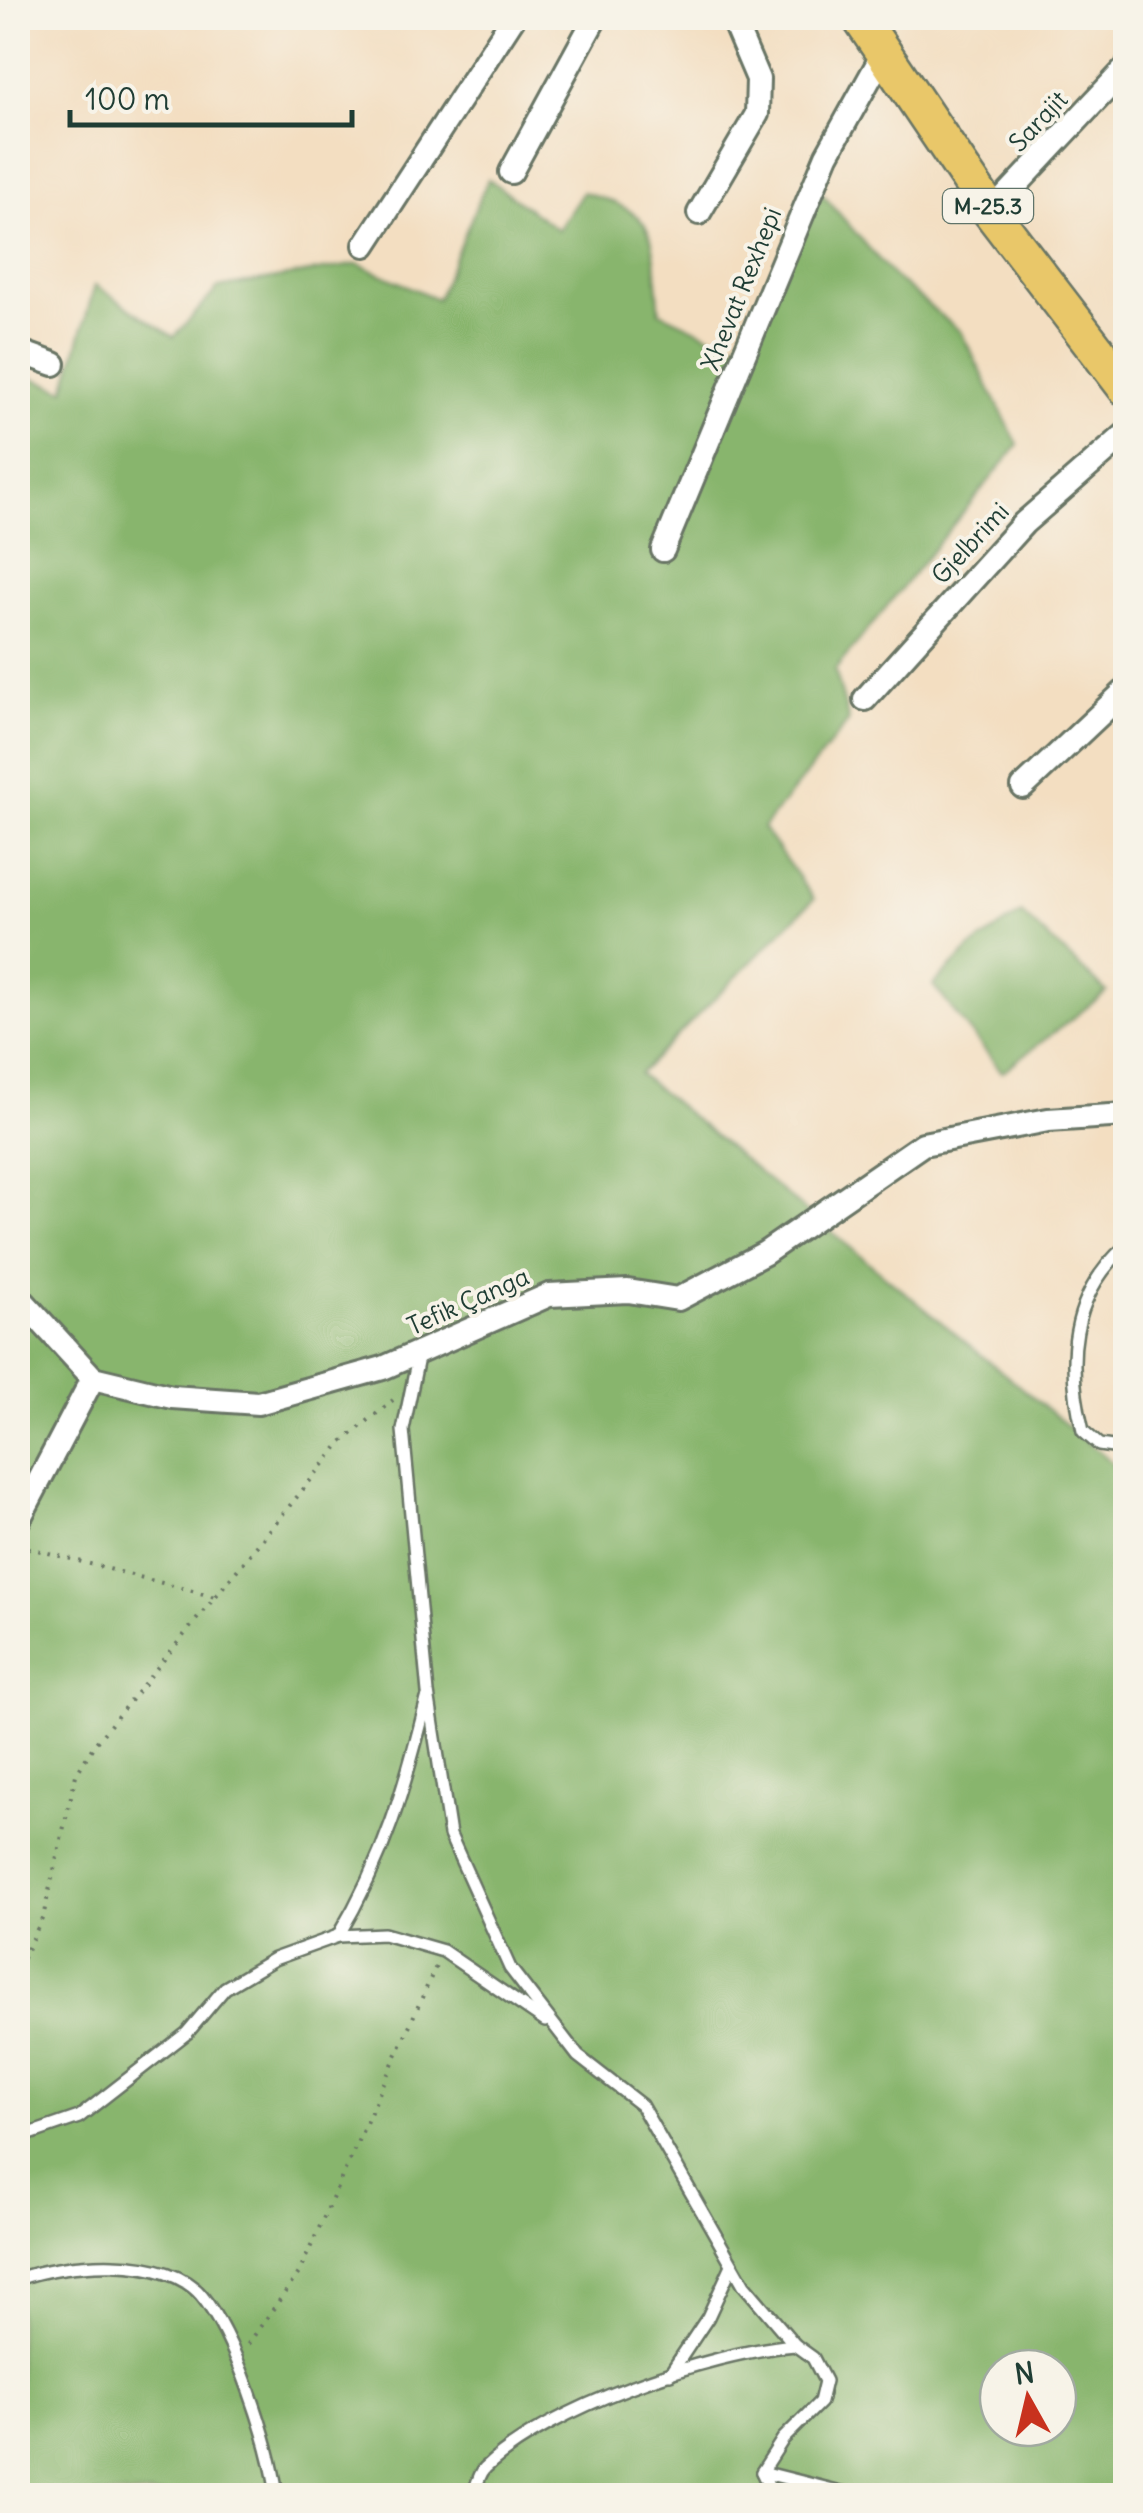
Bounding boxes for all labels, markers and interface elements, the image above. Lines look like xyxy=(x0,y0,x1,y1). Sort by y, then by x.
scale bar xyxy=(70,65,352,127)
text: 100 m xyxy=(85,80,170,118)
street label: Sarajit xyxy=(1002,84,1074,158)
road number: M-25.3 xyxy=(943,189,1033,223)
street label: Xhevat Rexhepi xyxy=(694,203,788,375)
street label: Gjelbrimi xyxy=(924,496,1016,590)
street label: Tefik Çanga xyxy=(402,1260,534,1342)
north arrow xyxy=(978,2348,1078,2448)
text: N xyxy=(1012,2354,1037,2392)

